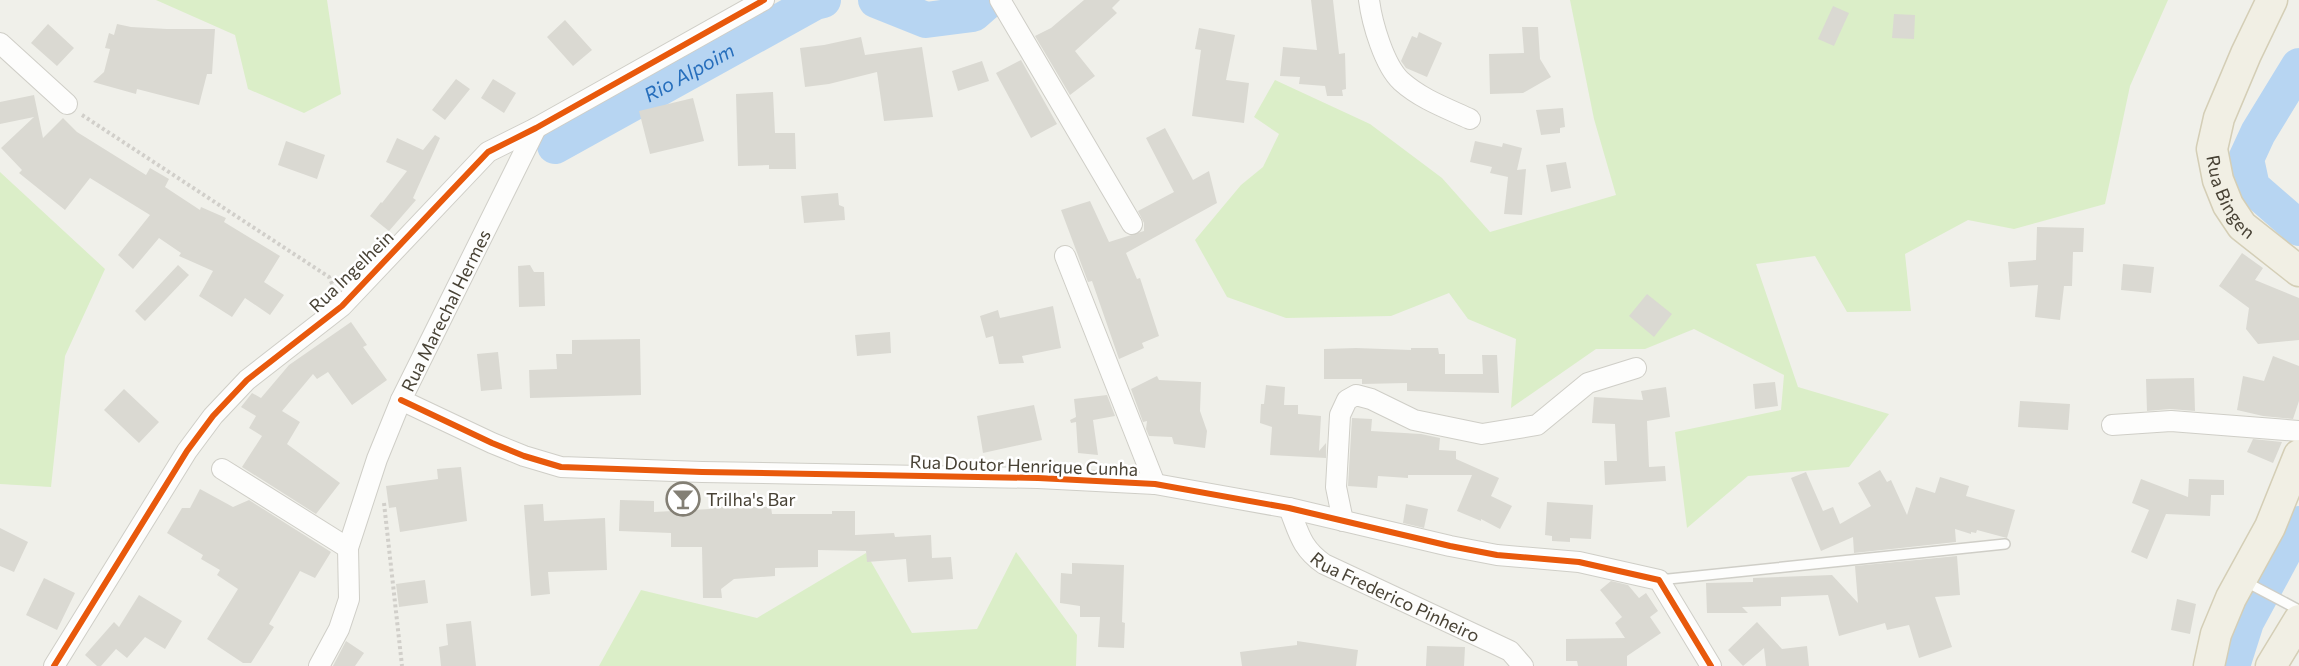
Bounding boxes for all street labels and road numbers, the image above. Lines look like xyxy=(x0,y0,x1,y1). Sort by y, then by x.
street label: Rua Bingen xyxy=(2202,153,2259,243)
street label: Rua Ingelhein xyxy=(304,225,398,317)
street label: Rua Marechal Hermes xyxy=(396,226,495,395)
street label: Rua Doutor Henrique Cunha xyxy=(909,450,1139,480)
street label: Rua Frederico Pinheiro xyxy=(1306,547,1483,646)

